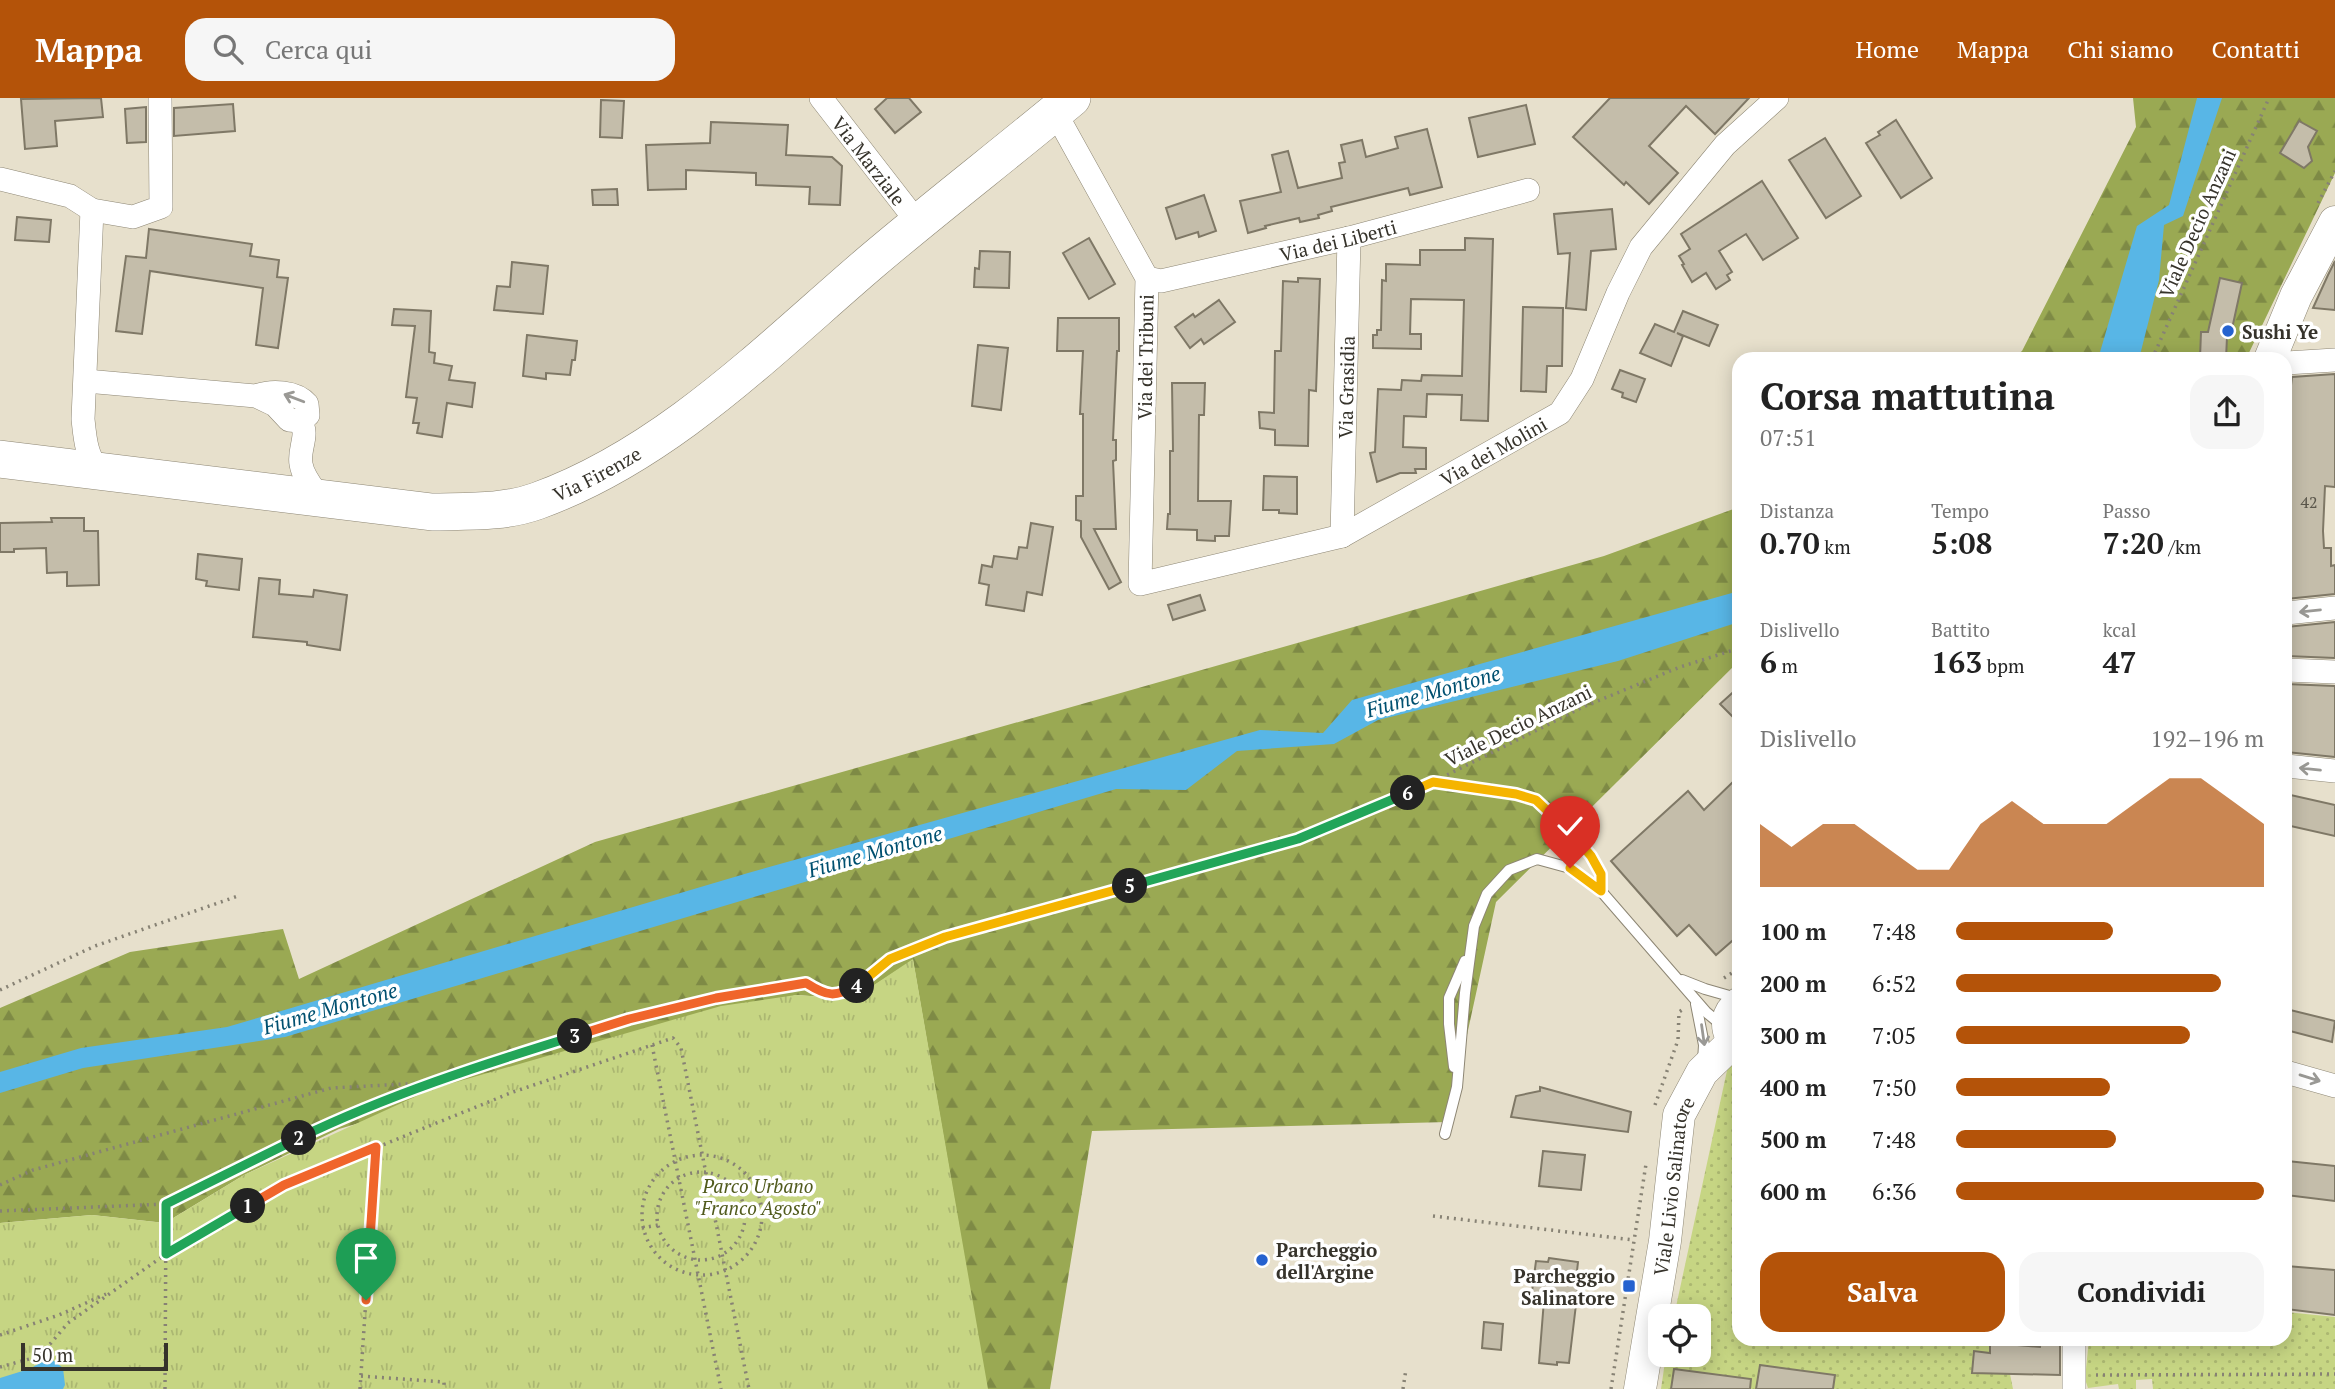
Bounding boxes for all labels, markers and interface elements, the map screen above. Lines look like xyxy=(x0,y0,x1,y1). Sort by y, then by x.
search box xyxy=(185,18,675,81)
text: Mappa xyxy=(35,28,143,71)
icon: search xyxy=(209,30,247,68)
text: Cerca qui xyxy=(265,32,372,66)
text: Home xyxy=(1855,33,1919,65)
text: Mappa xyxy=(1957,33,2029,65)
text: Chi siamo xyxy=(2067,33,2174,65)
text: Contatti xyxy=(2212,33,2300,65)
street label: Via Marziale xyxy=(827,111,912,210)
street label: Viale Decio Anzani xyxy=(2153,145,2241,301)
street label: Via dei Liberti xyxy=(1277,213,1399,266)
street label: Via dei Tribuni xyxy=(1131,294,1159,420)
place label: Sushi Ye xyxy=(2242,319,2318,344)
marker: Sushi Ye xyxy=(2220,323,2236,339)
street label: Via Grasidia xyxy=(1332,335,1359,439)
text: Corsa mattutina xyxy=(1760,371,2055,421)
button: share xyxy=(2190,375,2264,449)
one-way arrow xyxy=(284,391,305,403)
street label: Via dei Molini xyxy=(1435,411,1551,491)
text: 07:51 xyxy=(1760,422,1817,453)
street label: Via Firenze xyxy=(549,440,645,506)
house number: 42 xyxy=(2300,491,2318,513)
text: Distanza xyxy=(1760,498,1834,523)
text: Tempo xyxy=(1931,498,1989,523)
text: Passo xyxy=(2103,498,2151,523)
text: 0.70 xyxy=(1760,523,1820,563)
text: 5:08 xyxy=(1931,523,1992,563)
text: 7:20 xyxy=(2103,523,2164,563)
text: km xyxy=(1820,534,1851,559)
text: /km xyxy=(2164,534,2201,559)
one-way arrow xyxy=(2299,604,2322,617)
text: Dislivello xyxy=(1760,617,1840,642)
text: Battito xyxy=(1931,617,1990,642)
text: kcal xyxy=(2103,617,2136,642)
text: 6 xyxy=(1760,642,1777,682)
text: 163 xyxy=(1931,642,1982,682)
text: 47 xyxy=(2103,642,2137,682)
text: m xyxy=(1777,653,1798,678)
text: bpm xyxy=(1982,653,2024,678)
water label: Fiume Montone xyxy=(1361,658,1504,724)
street label: Viale Decio Anzani xyxy=(1440,679,1596,771)
text: Dislivello xyxy=(1760,723,1856,754)
text: 192–196 m xyxy=(2151,723,2264,754)
one-way arrow xyxy=(2299,762,2322,775)
pin: 6 xyxy=(1390,776,1426,810)
text: 6 xyxy=(1402,780,1413,805)
pin xyxy=(1540,796,1600,868)
icon: check xyxy=(1551,807,1589,845)
water label: Fiume Montone xyxy=(803,818,946,884)
pin: 5 xyxy=(1112,868,1148,904)
text: 5 xyxy=(1124,873,1135,898)
text: 100 m xyxy=(1760,916,1826,947)
text: 7:48 xyxy=(1872,916,1916,947)
pin: 4 xyxy=(840,968,874,1004)
text: 200 m xyxy=(1760,968,1826,999)
text: 6:52 xyxy=(1872,968,1916,999)
text: 4 xyxy=(851,973,862,998)
water label: Fiume Montone xyxy=(258,975,401,1041)
pin: 3 xyxy=(558,1018,592,1054)
text: 300 m xyxy=(1760,1020,1826,1051)
text: 7:05 xyxy=(1872,1020,1916,1051)
text: 3 xyxy=(569,1023,580,1048)
one-way arrow xyxy=(1696,1023,1709,1046)
text: 400 m xyxy=(1760,1072,1826,1103)
text: 7:50 xyxy=(1872,1072,1916,1103)
one-way arrow xyxy=(2299,1073,2321,1086)
street label: Viale Livio Salinatore xyxy=(1647,1092,1699,1277)
pin: 2 xyxy=(282,1121,316,1156)
text: 500 m xyxy=(1760,1124,1826,1155)
text: 7:48 xyxy=(1872,1124,1916,1155)
text: 2 xyxy=(293,1125,304,1150)
park label: Parco Urbano "Franco Agosto" xyxy=(694,1173,822,1220)
text: 600 m xyxy=(1760,1176,1826,1207)
text: 6:36 xyxy=(1872,1176,1916,1207)
pin: 1 xyxy=(230,1188,266,1224)
text: 1 xyxy=(242,1193,253,1218)
pin xyxy=(336,1228,396,1300)
place label: Parcheggio dell'Argine xyxy=(1276,1237,1377,1284)
icon: arrive xyxy=(347,1239,385,1277)
marker: Parcheggio dell'Argine xyxy=(1254,1252,1270,1268)
button: Salva xyxy=(1760,1252,2005,1332)
button: Condividi xyxy=(2019,1252,2264,1332)
place label: Parcheggio Salinatore xyxy=(1514,1263,1615,1310)
marker: Parcheggio Salinatore xyxy=(1621,1278,1637,1294)
map controls xyxy=(1648,1304,1711,1367)
button: locate xyxy=(1648,1304,1711,1367)
scale bar xyxy=(21,1340,168,1372)
text: 50 m xyxy=(32,1342,73,1367)

